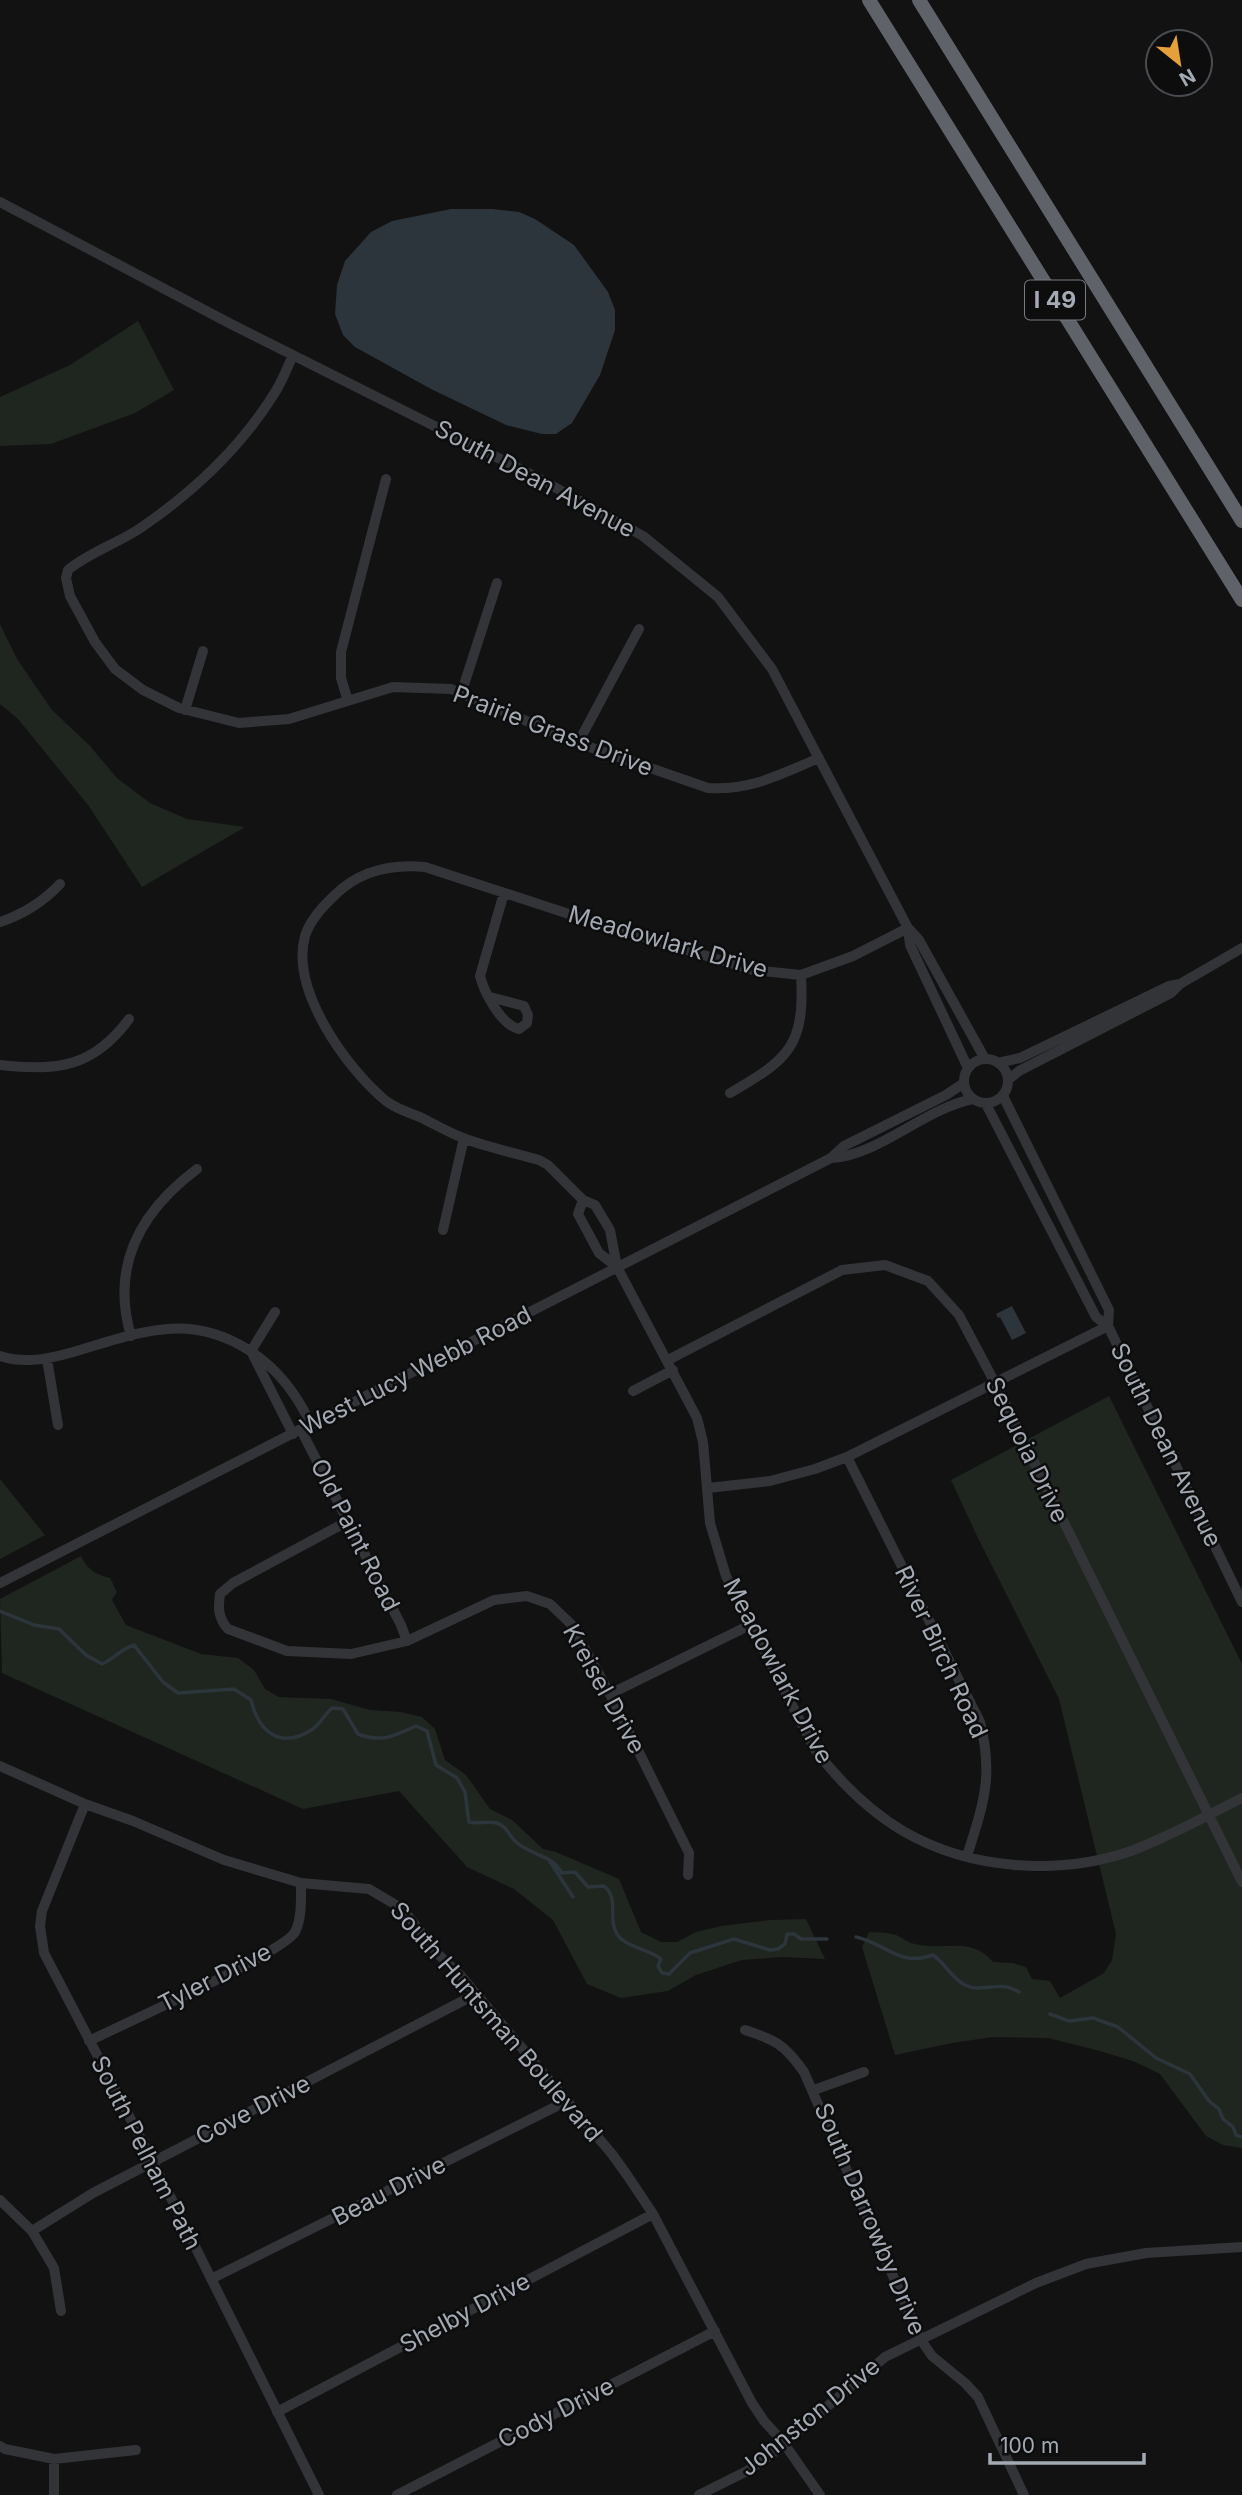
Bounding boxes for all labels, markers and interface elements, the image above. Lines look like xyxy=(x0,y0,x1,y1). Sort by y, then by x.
north arrow xyxy=(1144,28,1214,98)
text: N xyxy=(1175,64,1199,91)
road number: I 49 xyxy=(1025,280,1085,320)
street label: South Dean Avenue xyxy=(430,413,641,544)
street label: Prairie Grass Drive xyxy=(449,679,657,782)
street label: Meadowlark Drive xyxy=(565,899,771,984)
street label: West Lucy Webb Road xyxy=(295,1300,536,1441)
street label: South Dean Avenue xyxy=(1105,1338,1228,1551)
street label: Sequoia Drive xyxy=(980,1372,1075,1527)
street label: Old Paint Road xyxy=(305,1454,406,1616)
street label: River Birch Road xyxy=(889,1561,994,1743)
street label: Meadowlark Drive xyxy=(717,1573,840,1768)
street label: Kreisel Drive xyxy=(557,1619,652,1758)
street label: South Huntsman Boulevard xyxy=(384,1896,609,2148)
street label: Tyler Drive xyxy=(154,1937,276,2018)
street label: South Pelham Path xyxy=(85,2051,208,2255)
street label: Cove Drive xyxy=(191,2068,315,2151)
street label: South Darrowby Drive xyxy=(808,2098,932,2339)
street label: Beau Drive xyxy=(327,2150,451,2232)
street label: Shelby Drive xyxy=(395,2266,535,2359)
street label: Johnston Drive xyxy=(734,2351,885,2482)
street label: Cody Drive xyxy=(493,2371,619,2454)
scale bar xyxy=(990,2422,1144,2466)
text: 100 m xyxy=(1000,2433,1059,2458)

